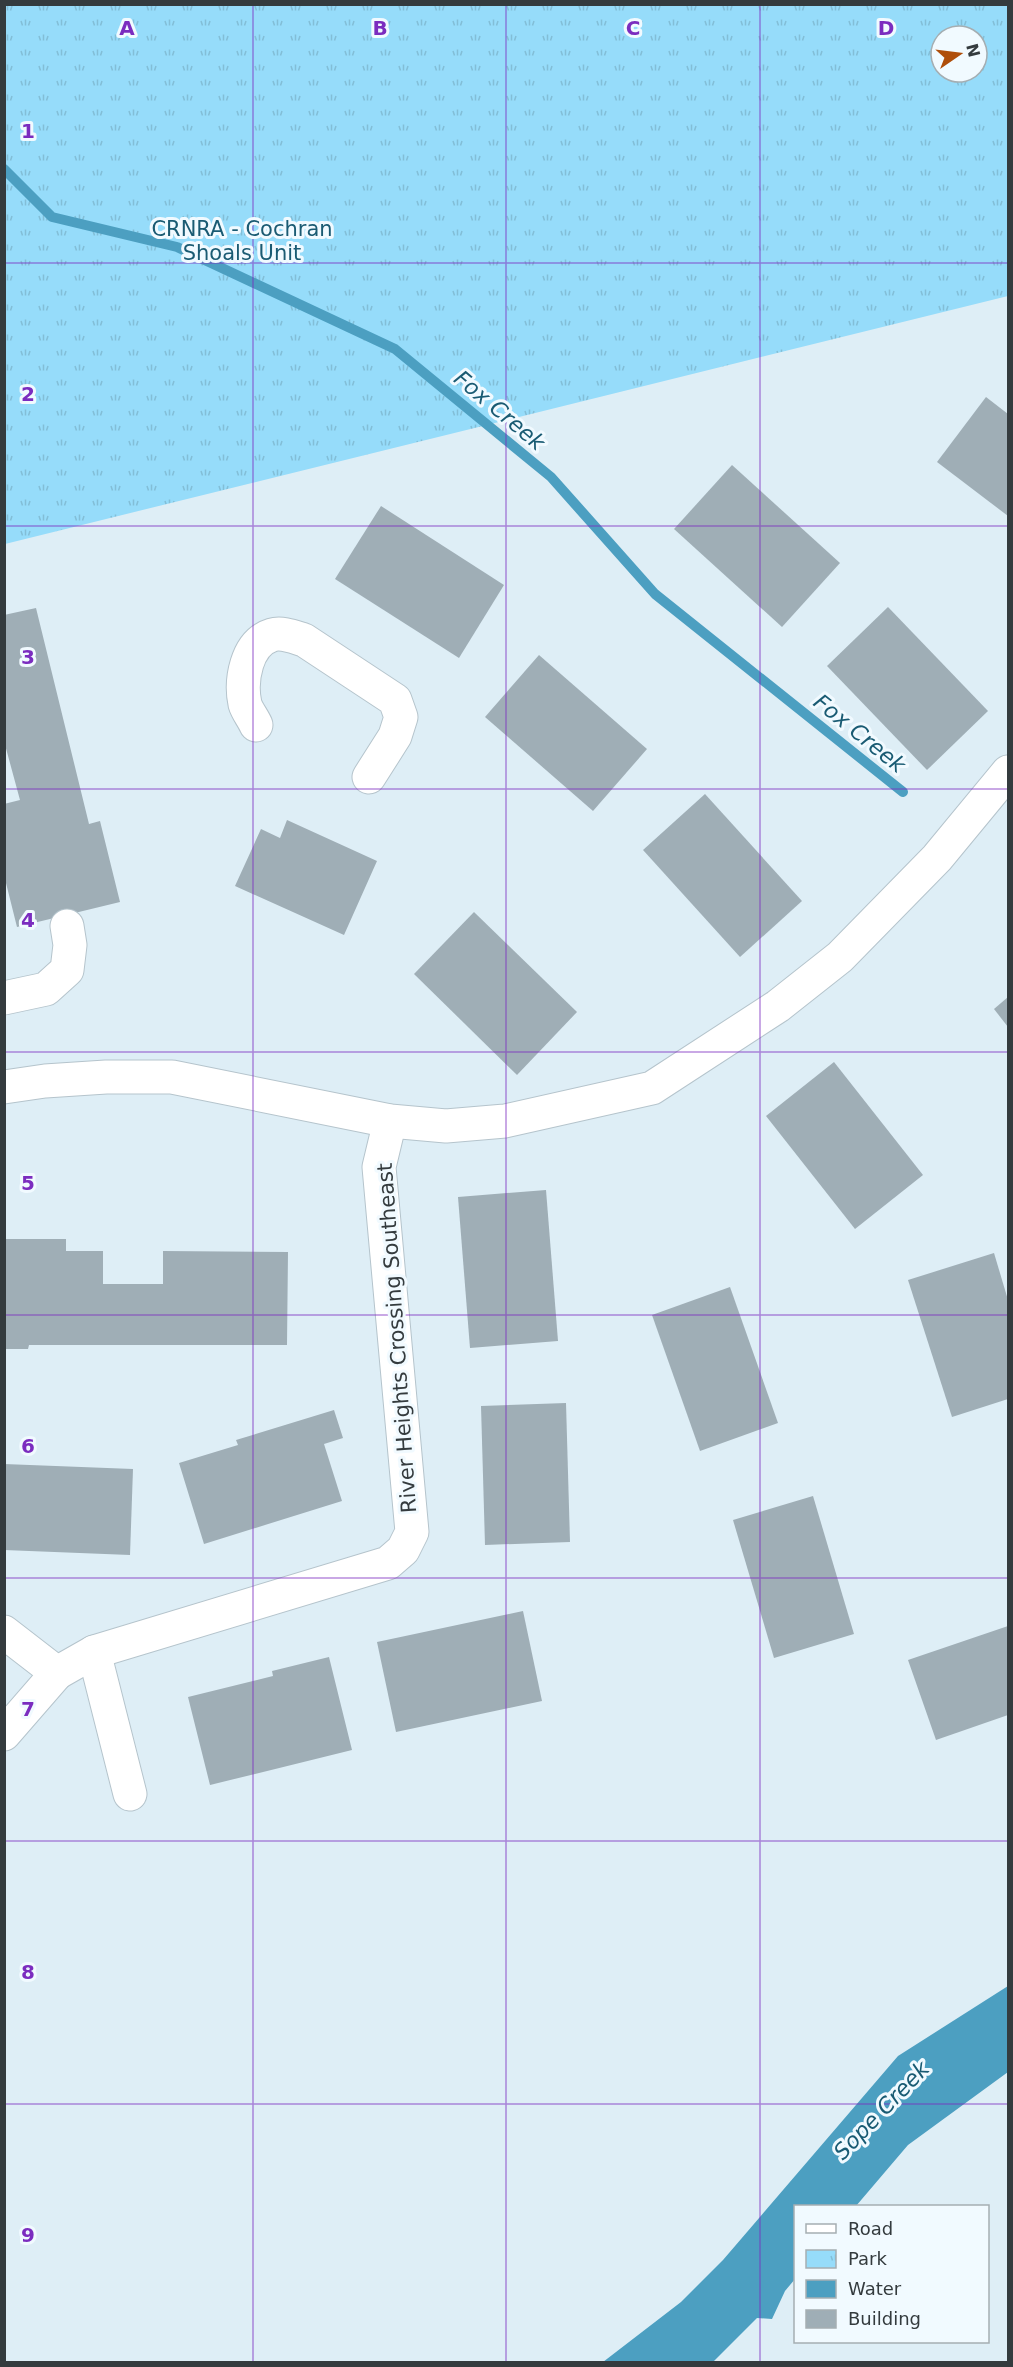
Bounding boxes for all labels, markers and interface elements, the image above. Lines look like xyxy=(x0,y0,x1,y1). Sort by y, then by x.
text: A xyxy=(119,16,135,40)
text: B xyxy=(372,16,388,40)
text: C xyxy=(626,16,640,40)
text: D xyxy=(878,16,894,40)
north arrow xyxy=(929,24,989,84)
text: N xyxy=(962,42,984,59)
text: 1 xyxy=(21,119,35,143)
park label: CRNRA - Cochran Shoals Unit xyxy=(151,217,333,265)
water label: Fox Creek xyxy=(449,365,551,456)
text: 2 xyxy=(21,382,35,406)
text: 3 xyxy=(21,645,35,669)
water label: Fox Creek xyxy=(809,689,911,779)
text: 4 xyxy=(21,908,35,932)
street label: River Heights Crossing Southeast xyxy=(373,1162,421,1514)
text: 5 xyxy=(21,1171,35,1195)
text: 6 xyxy=(21,1434,35,1458)
text: 7 xyxy=(21,1697,35,1721)
text: 8 xyxy=(21,1960,35,1984)
water label: Sope Creek xyxy=(829,2055,935,2164)
legend xyxy=(794,2205,989,2343)
text: Road xyxy=(848,2218,893,2239)
text: 9 xyxy=(21,2223,35,2247)
text: Park xyxy=(848,2248,887,2269)
text: Water xyxy=(848,2278,902,2299)
text: Building xyxy=(848,2308,921,2329)

